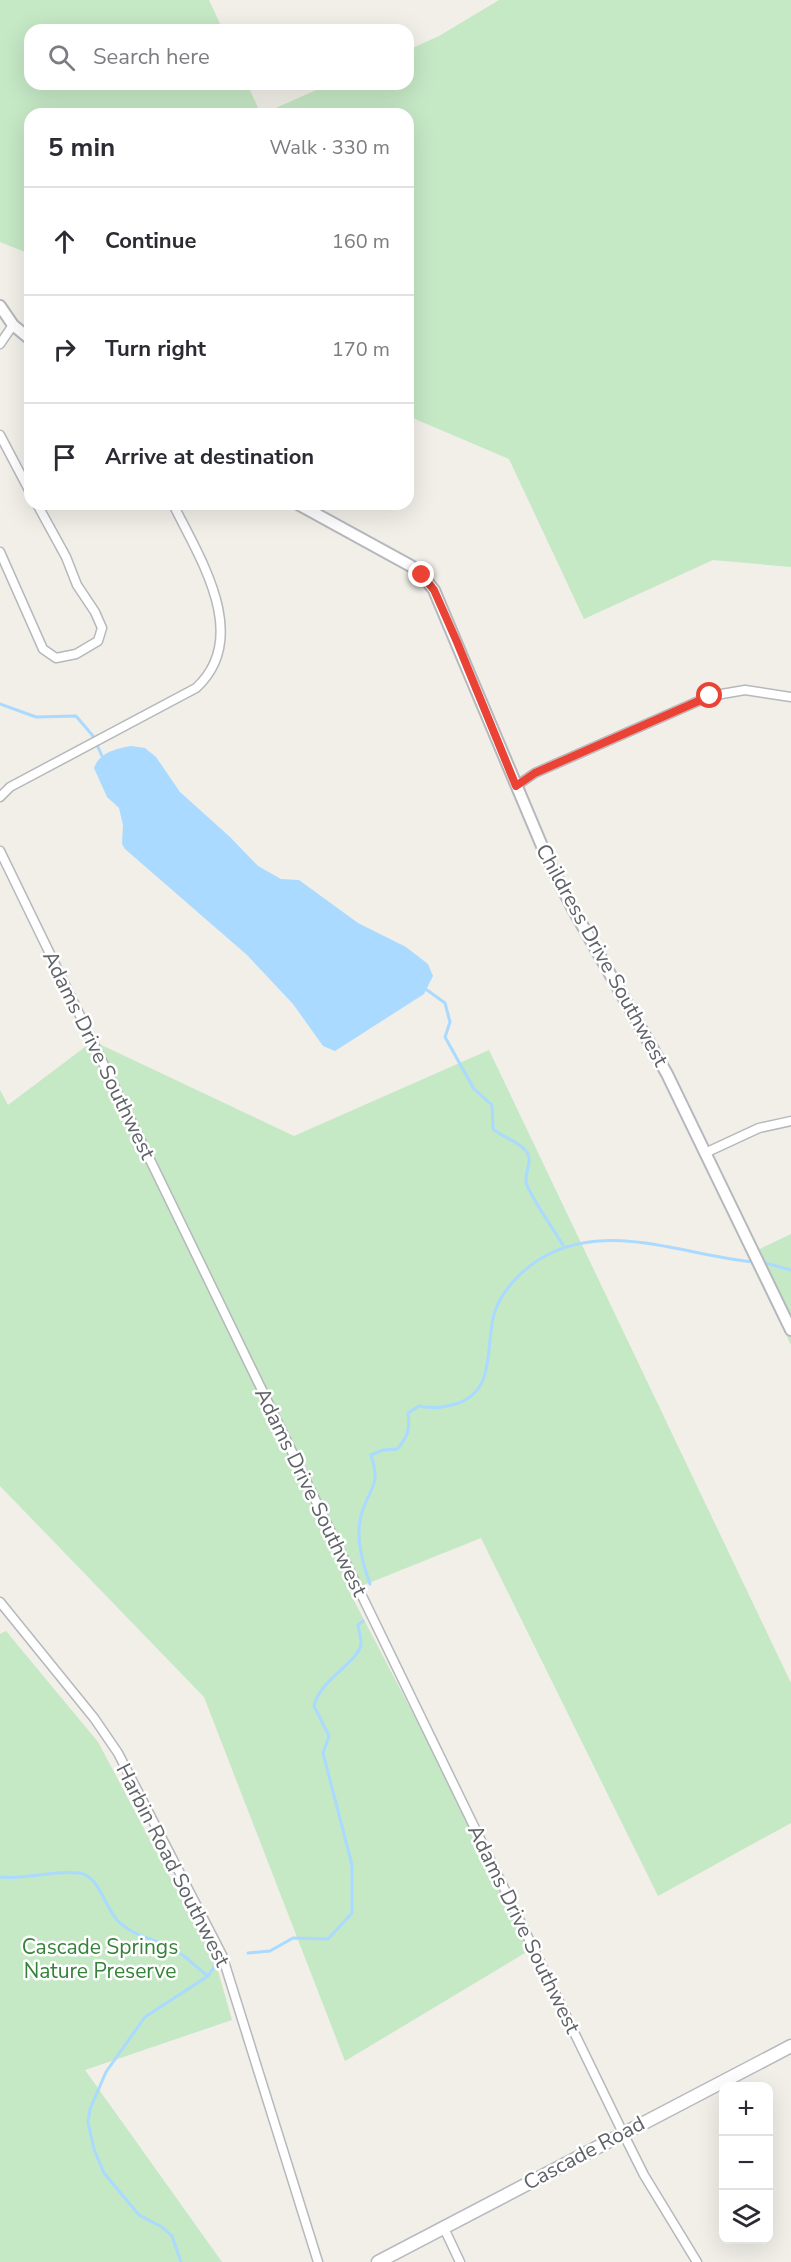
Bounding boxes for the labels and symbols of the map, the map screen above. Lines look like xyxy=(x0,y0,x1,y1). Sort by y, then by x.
route end xyxy=(408,561,434,587)
route start xyxy=(696,682,722,708)
street label: Childress Drive Southwest xyxy=(529,839,675,1072)
street label: Adams Drive Southwest xyxy=(36,946,162,1165)
street label: Adams Drive Southwest xyxy=(248,1383,374,1602)
street label: Harbin Road Southwest xyxy=(109,1758,237,1972)
street label: Adams Drive Southwest xyxy=(461,1820,587,2039)
park label: Cascade Springs Nature Preserve xyxy=(22,1933,178,1985)
street label: Cascade Road xyxy=(519,2109,649,2197)

